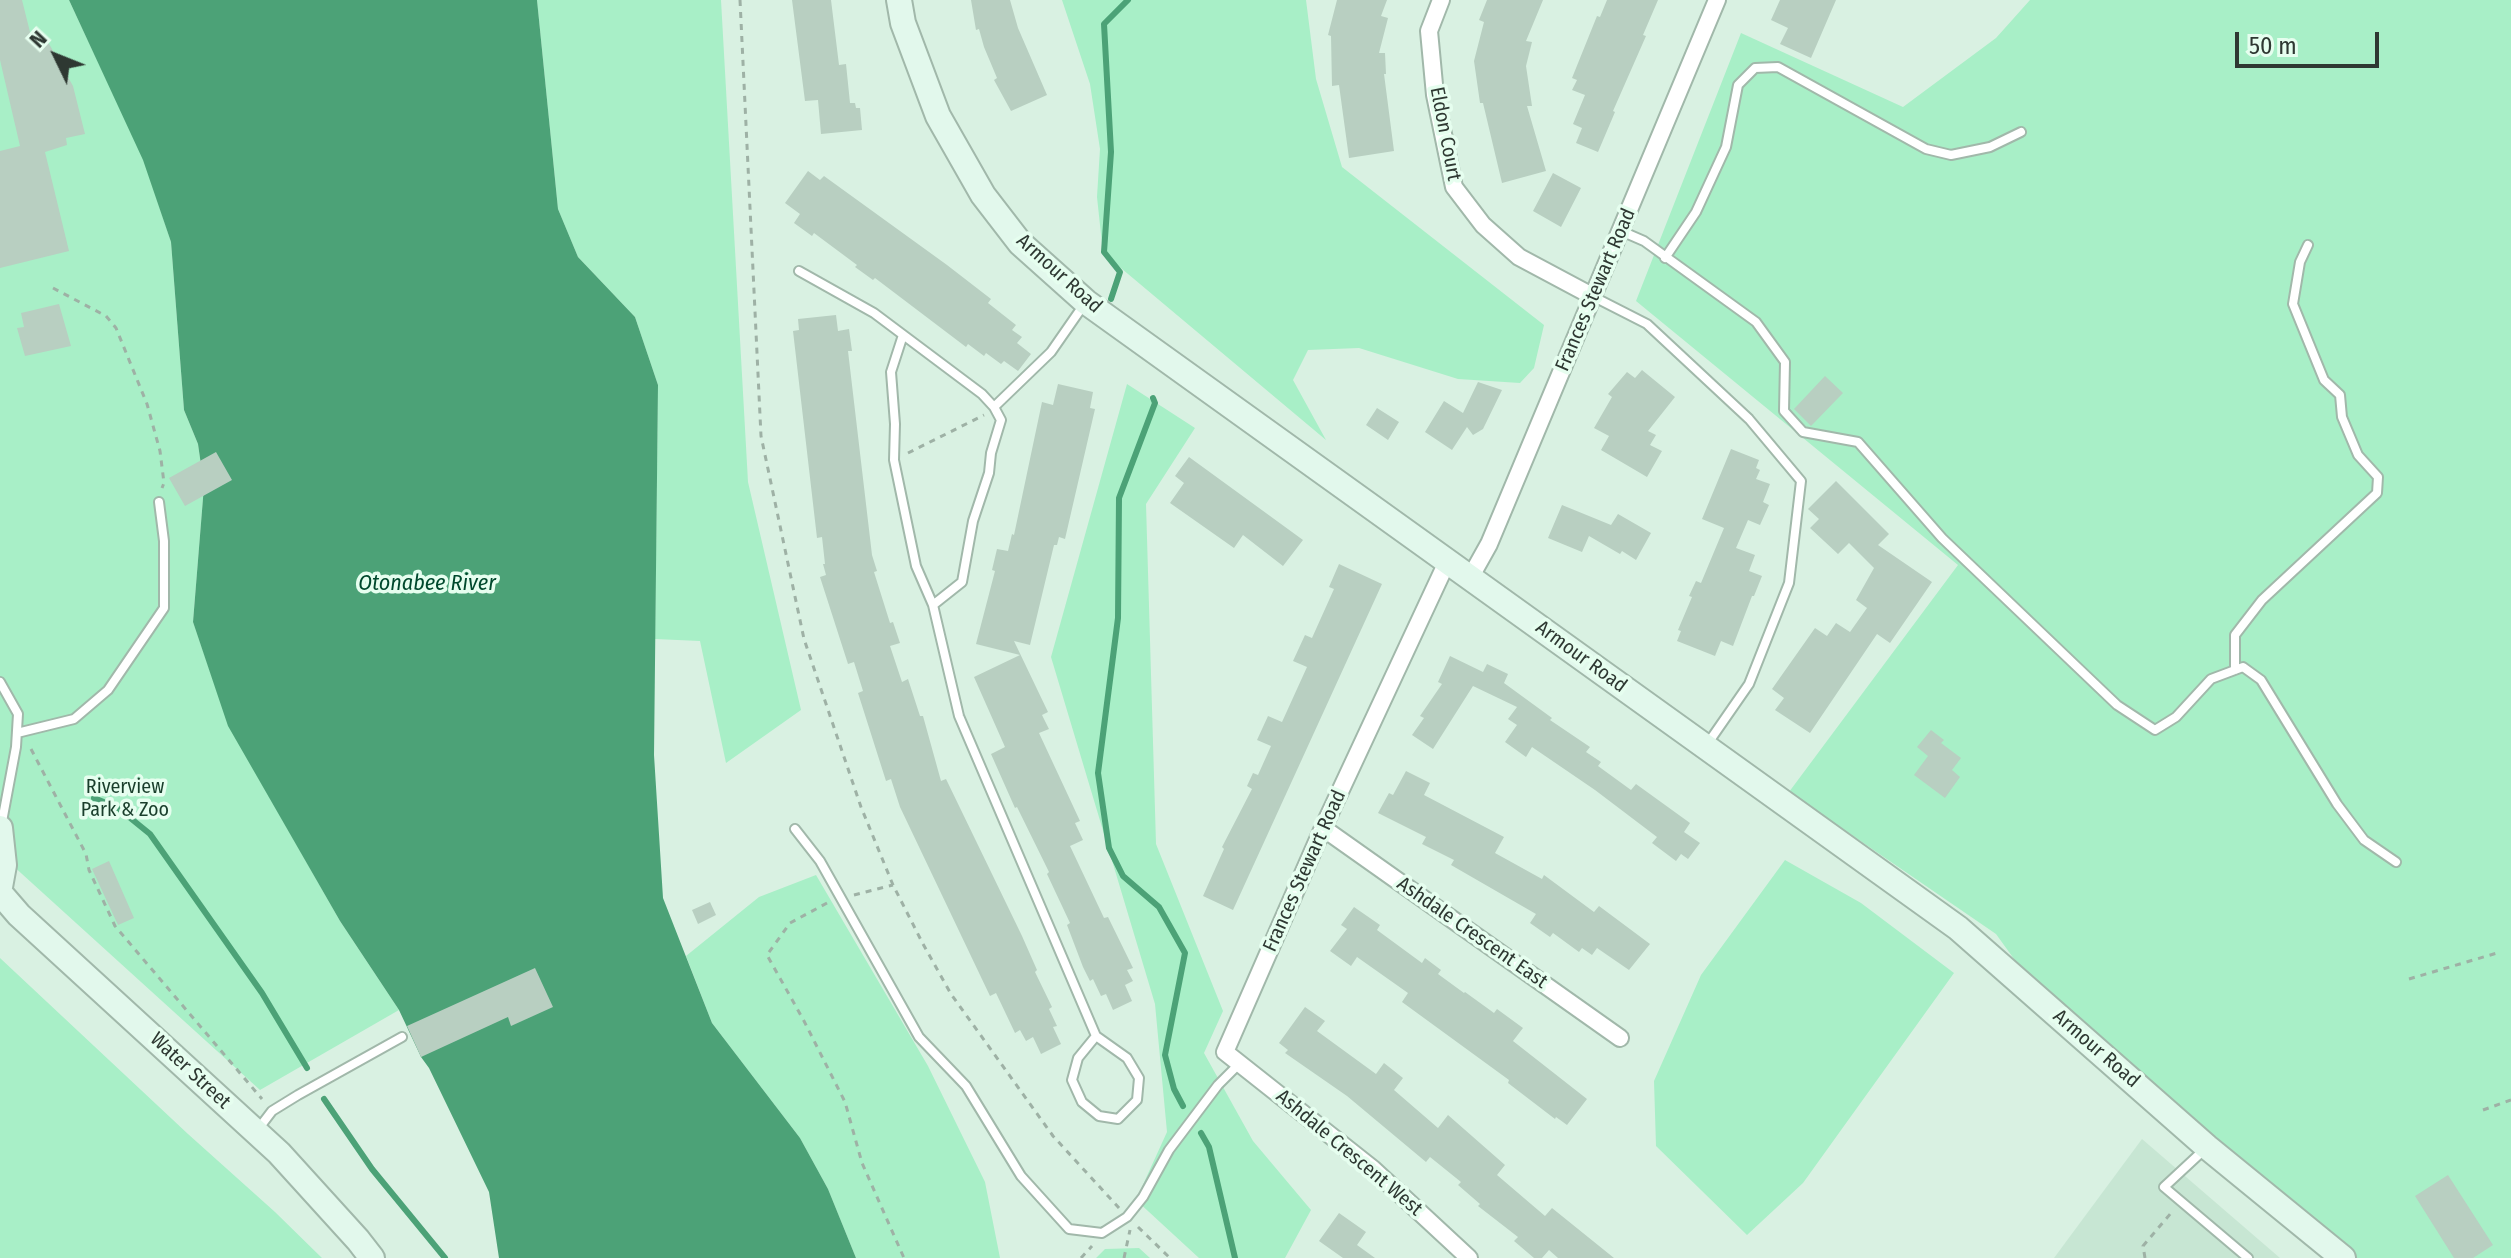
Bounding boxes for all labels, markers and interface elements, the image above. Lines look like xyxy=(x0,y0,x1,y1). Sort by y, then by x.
north arrow xyxy=(16,16,96,96)
scale bar xyxy=(2239,16,2383,66)
text: N xyxy=(24,25,52,53)
text: 50 m xyxy=(2249,32,2297,60)
street label: Eldon Court xyxy=(1424,85,1466,183)
street label: Frances Stewart Road xyxy=(1551,205,1641,375)
street label: Armour Road xyxy=(1011,229,1107,319)
water label: Otonabee River xyxy=(358,571,496,597)
street label: Armour Road xyxy=(1531,616,1631,698)
park label: Riverview Park & Zoo xyxy=(81,775,169,822)
street label: Frances Stewart Road xyxy=(1259,786,1351,956)
street label: Ashdale Crescent East xyxy=(1392,872,1552,994)
street label: Armour Road xyxy=(2048,1005,2144,1093)
street label: Water Street xyxy=(145,1028,235,1114)
street label: Ashdale Crescent West xyxy=(1271,1085,1427,1221)

